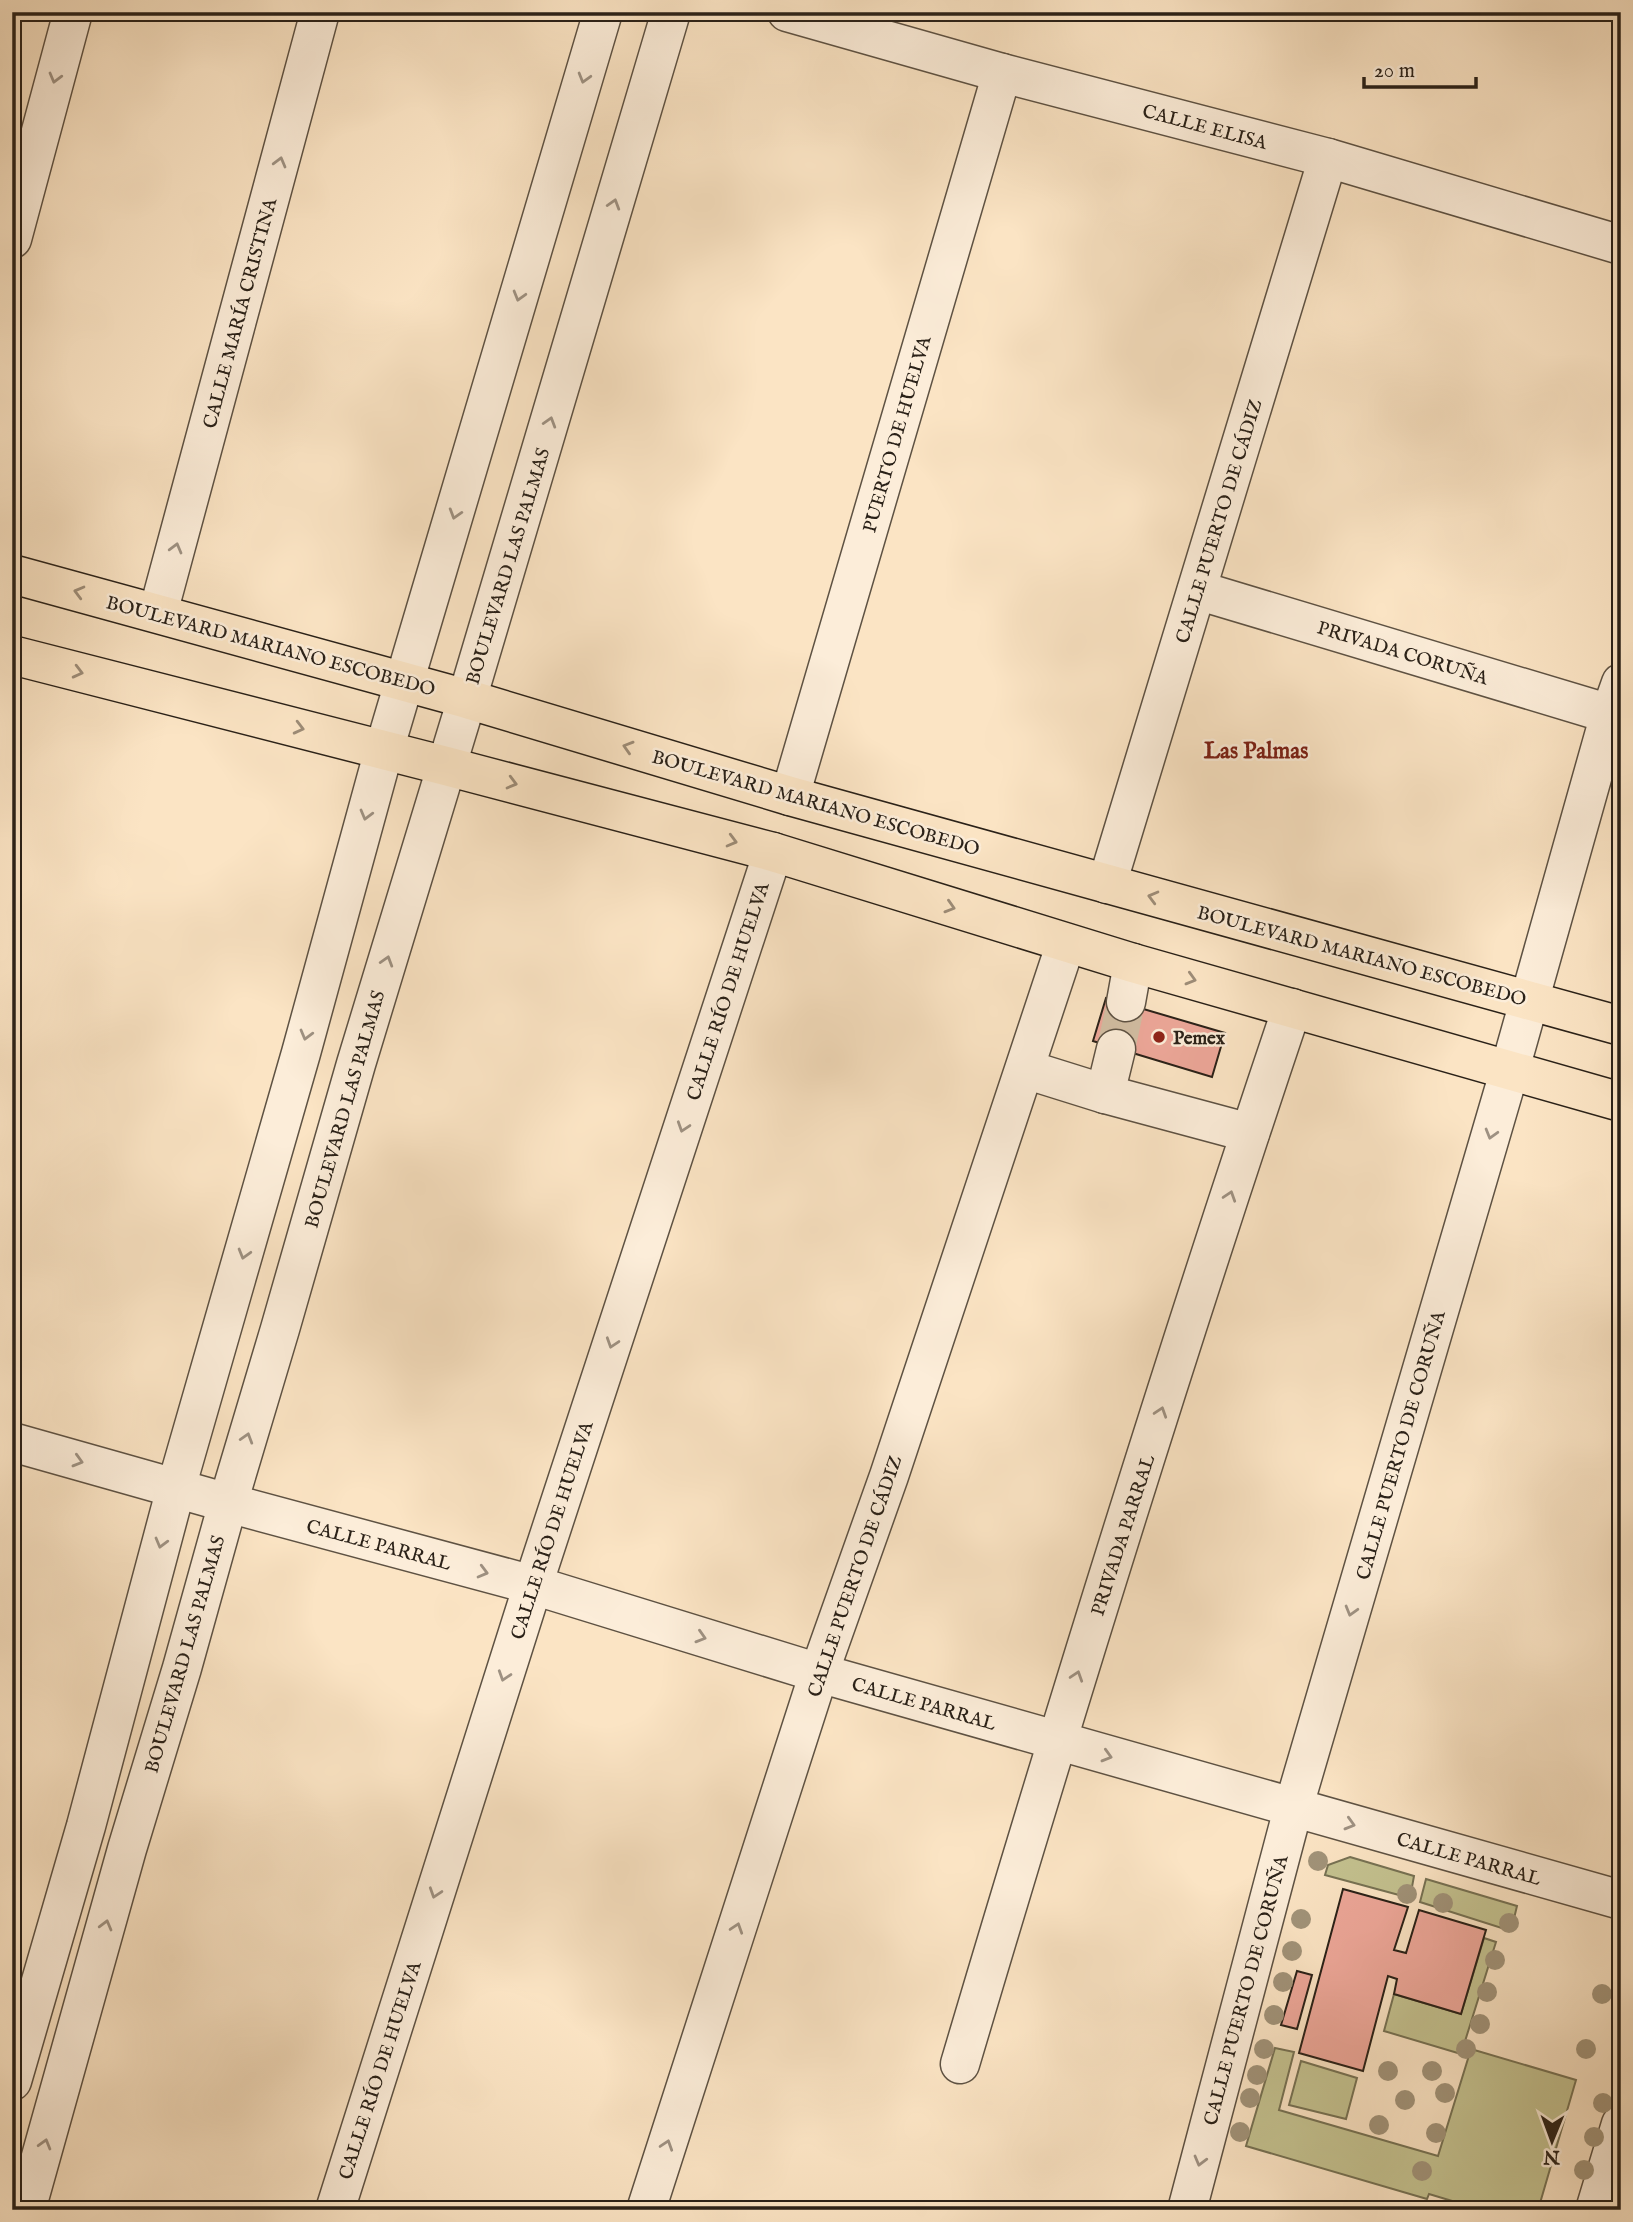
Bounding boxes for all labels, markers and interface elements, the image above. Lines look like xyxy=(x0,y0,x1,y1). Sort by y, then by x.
scale bar xyxy=(1364,46,1476,90)
text: 20 m xyxy=(1374,58,1415,85)
one-way arrow xyxy=(577,71,592,83)
one-way arrow xyxy=(49,72,63,84)
street label: CALLE ELISA xyxy=(1140,100,1271,156)
one-way arrow xyxy=(272,157,286,169)
street label: CALLE MARÍA CRISTINA xyxy=(198,194,284,431)
one-way arrow xyxy=(606,199,621,211)
one-way arrow xyxy=(513,290,528,302)
street label: PUERTO DE HUELVA xyxy=(858,332,938,536)
street label: CALLE PUERTO DE CÁDIZ xyxy=(1170,396,1269,647)
one-way arrow xyxy=(541,417,556,429)
street label: BOULEVARD LAS PALMAS xyxy=(461,445,556,688)
one-way arrow xyxy=(448,508,463,520)
one-way arrow xyxy=(167,542,182,554)
one-way arrow xyxy=(73,586,85,600)
street label: BOULEVARD MARIANO ESCOBEDO xyxy=(103,591,438,703)
street label: PRIVADA CORUÑA xyxy=(1314,616,1492,692)
one-way arrow xyxy=(72,664,84,678)
one-way arrow xyxy=(293,720,305,734)
district label: Las Palmas xyxy=(1204,737,1308,766)
one-way arrow xyxy=(623,741,635,756)
street label: BOULEVARD MARIANO ESCOBEDO xyxy=(649,746,982,862)
one-way arrow xyxy=(506,775,518,789)
one-way arrow xyxy=(360,809,374,821)
one-way arrow xyxy=(726,833,738,848)
street label: CALLE RÍO DE HUELVA xyxy=(681,878,776,1104)
one-way arrow xyxy=(1148,891,1160,905)
one-way arrow xyxy=(944,898,956,913)
street label: BOULEVARD MARIANO ESCOBEDO xyxy=(1194,901,1529,1013)
one-way arrow xyxy=(379,955,393,968)
one-way arrow xyxy=(1185,971,1197,986)
street label: BOULEVARD LAS PALMAS xyxy=(300,988,391,1231)
place label: Pemex xyxy=(1173,1027,1226,1051)
one-way arrow xyxy=(300,1029,315,1041)
marker: Pemex xyxy=(1151,1029,1167,1045)
one-way arrow xyxy=(677,1120,691,1132)
one-way arrow xyxy=(1485,1128,1500,1140)
one-way arrow xyxy=(1221,1190,1236,1202)
one-way arrow xyxy=(238,1247,252,1259)
street label: CALLE PUERTO DE CORUÑA xyxy=(1351,1307,1452,1583)
one-way arrow xyxy=(606,1336,620,1348)
one-way arrow xyxy=(1152,1407,1167,1419)
street label: CALLE RÍO DE HUELVA xyxy=(505,1417,600,1643)
one-way arrow xyxy=(239,1432,254,1444)
street label: PRIVADA PARRAL xyxy=(1087,1451,1161,1619)
one-way arrow xyxy=(72,1452,84,1467)
street label: CALLE PUERTO DE CÁDIZ xyxy=(802,1452,909,1701)
street label: CALLE PARRAL xyxy=(303,1515,454,1577)
street label: BOULEVARD LAS PALMAS xyxy=(140,1533,231,1776)
one-way arrow xyxy=(155,1537,169,1549)
one-way arrow xyxy=(477,1564,489,1578)
one-way arrow xyxy=(1344,1605,1359,1617)
one-way arrow xyxy=(694,1628,706,1643)
one-way arrow xyxy=(498,1669,512,1681)
one-way arrow xyxy=(1068,1670,1083,1682)
street label: CALLE PARRAL xyxy=(848,1673,999,1737)
one-way arrow xyxy=(1101,1747,1113,1762)
one-way arrow xyxy=(1343,1816,1355,1831)
street label: CALLE PARRAL xyxy=(1393,1828,1544,1892)
street label: CALLE PUERTO DE CORUÑA xyxy=(1198,1851,1295,2128)
one-way arrow xyxy=(429,1886,444,1898)
one-way arrow xyxy=(98,1919,112,1931)
one-way arrow xyxy=(728,1923,743,1935)
street label: CALLE RÍO DE HUELVA xyxy=(333,1957,428,2183)
north arrow xyxy=(1518,2106,1588,2176)
one-way arrow xyxy=(37,2138,51,2150)
one-way arrow xyxy=(658,2139,673,2151)
text: N xyxy=(1543,2144,1561,2168)
one-way arrow xyxy=(1194,2155,1208,2167)

